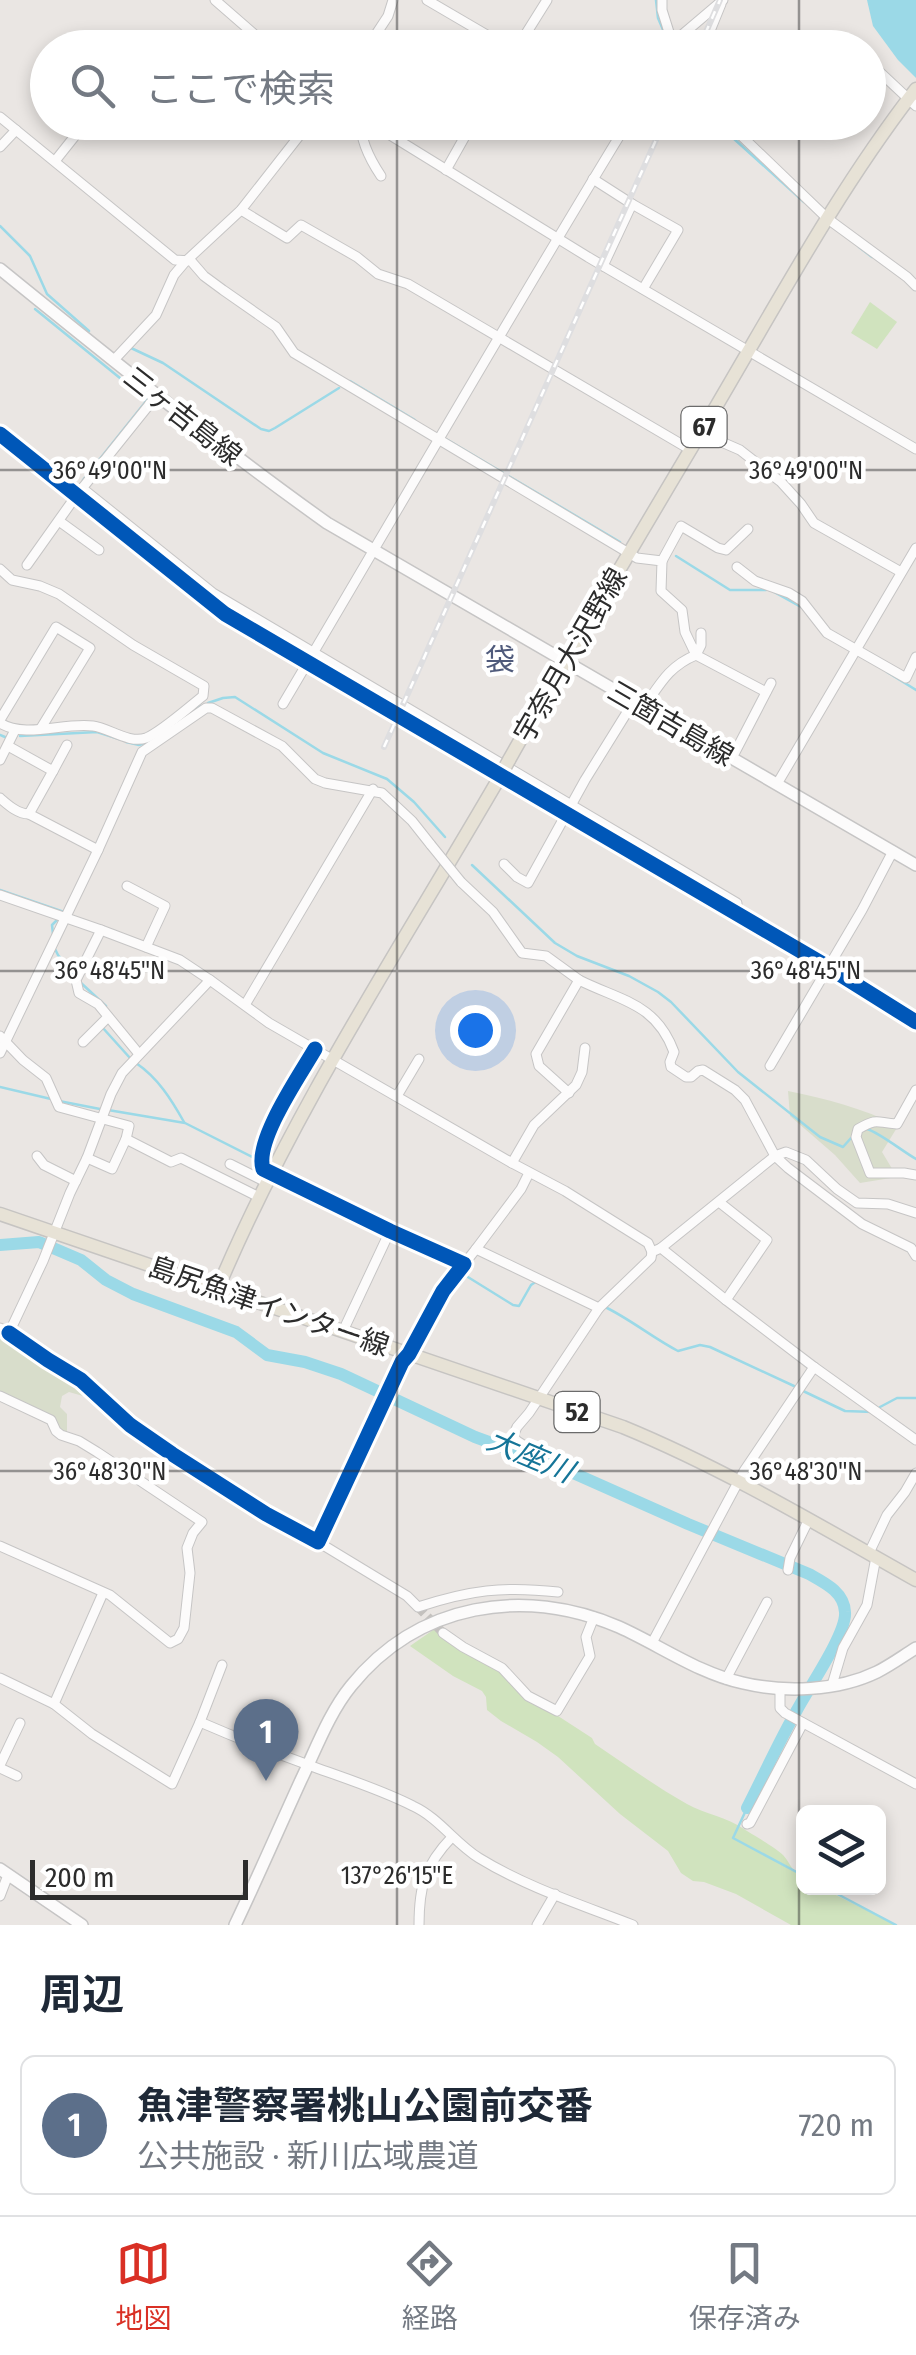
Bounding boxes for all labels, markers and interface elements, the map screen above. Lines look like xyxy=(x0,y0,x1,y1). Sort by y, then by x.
search box xyxy=(30,30,886,140)
icon: search xyxy=(65,58,120,113)
text: ここで検索 xyxy=(145,66,335,112)
street label: 三ヶ吉島線 xyxy=(117,360,248,472)
road number: 67 xyxy=(682,407,726,447)
text: 36°49'00"N xyxy=(53,456,167,486)
text: 36°49'00"N xyxy=(749,456,863,486)
street label: 宇奈月大沢野線 xyxy=(507,562,634,748)
district label: 袋 xyxy=(485,642,515,678)
street label: 三箇吉島線 xyxy=(602,674,740,773)
text: 36°48'45"N xyxy=(55,956,165,986)
text: 36°48'45"N xyxy=(751,956,861,986)
your location xyxy=(450,1005,501,1056)
street label: 島尻魚津インター線 xyxy=(144,1250,393,1363)
road number: 52 xyxy=(554,1392,600,1432)
water label: 大座川 xyxy=(482,1422,581,1491)
text: 36°48'30"N xyxy=(53,1457,167,1487)
text: 36°48'30"N xyxy=(749,1457,863,1487)
pin: 1 xyxy=(234,1698,298,1781)
map controls xyxy=(796,1805,886,1895)
button: layers xyxy=(796,1805,886,1895)
scale bar xyxy=(30,1855,248,1900)
text: 200 m xyxy=(45,1861,115,1894)
text: 137°26'15"E xyxy=(341,1861,453,1891)
text: 周辺 xyxy=(40,1970,124,2020)
text: 魚津警察署桃山公園前交番 xyxy=(137,2083,593,2129)
text: 1 xyxy=(68,2106,81,2144)
text: 720 m xyxy=(798,2106,874,2144)
text: 公共施設 · 新川広域農道 xyxy=(137,2137,479,2175)
tab: 地図 xyxy=(115,2236,171,2336)
tab: 経路 xyxy=(402,2236,458,2336)
tab: 保存済み xyxy=(689,2236,801,2336)

